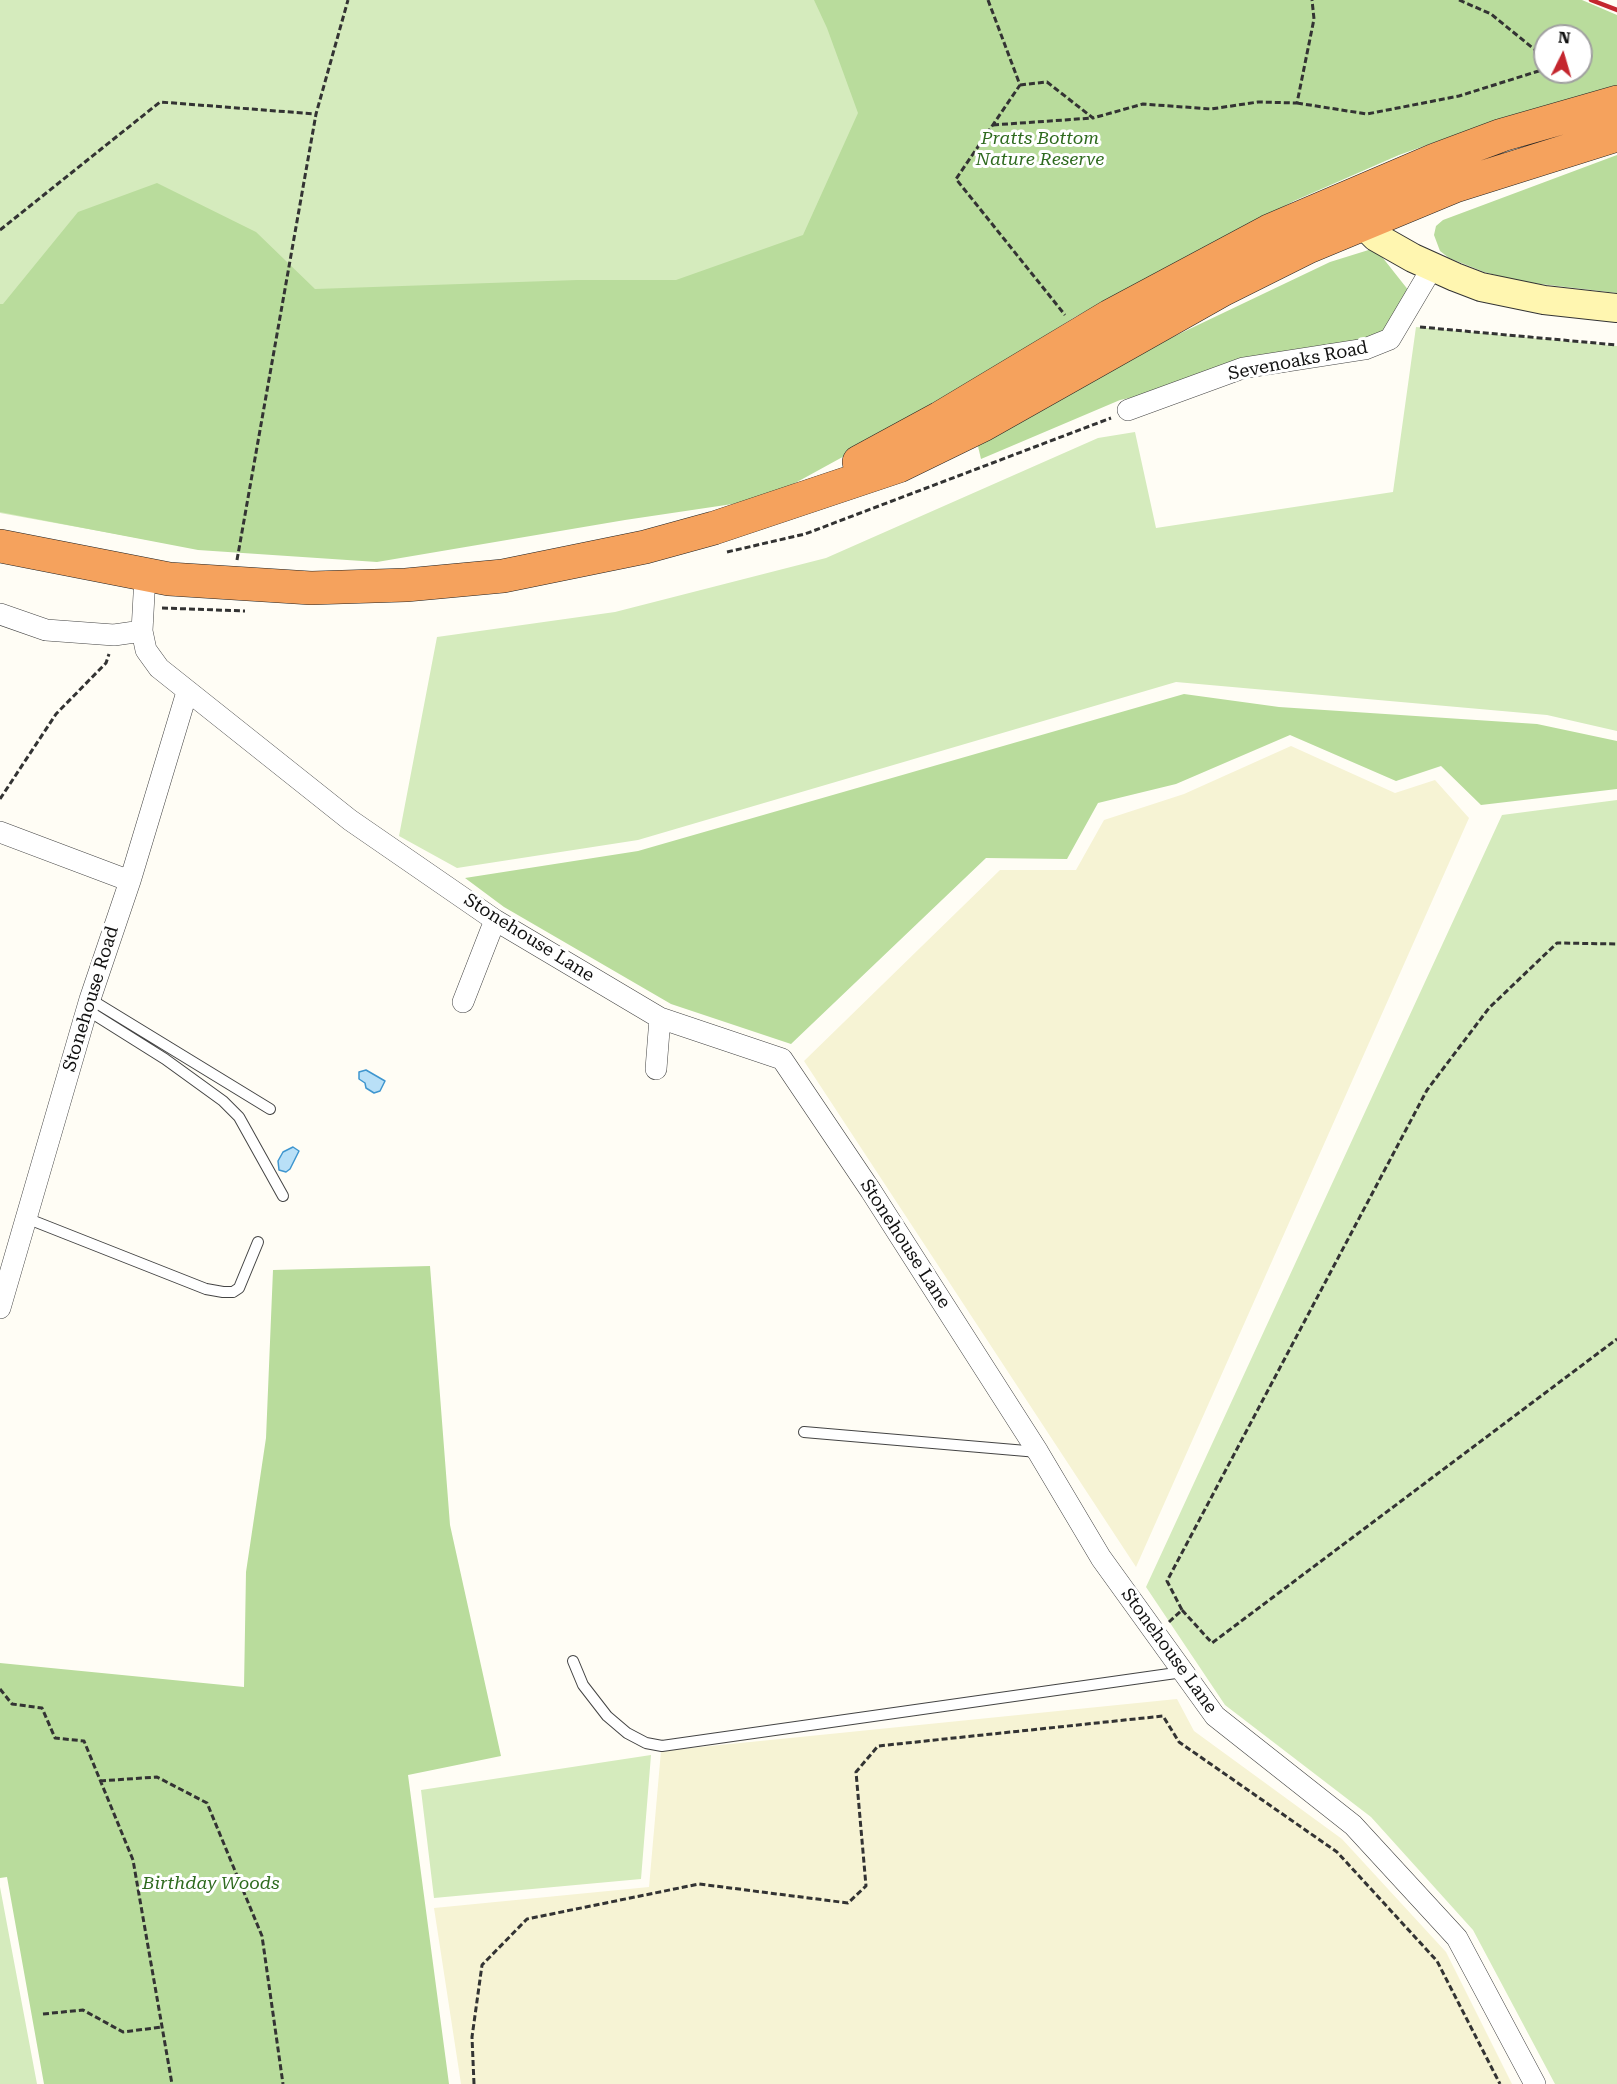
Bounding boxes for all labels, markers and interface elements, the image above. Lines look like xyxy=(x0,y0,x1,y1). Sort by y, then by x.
north arrow xyxy=(1533,24,1593,84)
text: N xyxy=(1557,28,1571,48)
park label: Pratts Bottom Nature Reserve xyxy=(976,128,1104,170)
street label: Sevenoaks Road xyxy=(1226,337,1370,385)
street label: Stonehouse Lane xyxy=(460,889,598,987)
street label: Stonehouse Road xyxy=(59,924,123,1074)
street label: Stonehouse Lane xyxy=(855,1175,955,1313)
street label: Stonehouse Lane xyxy=(1116,1584,1222,1718)
park label: Birthday Woods xyxy=(142,1873,280,1895)

